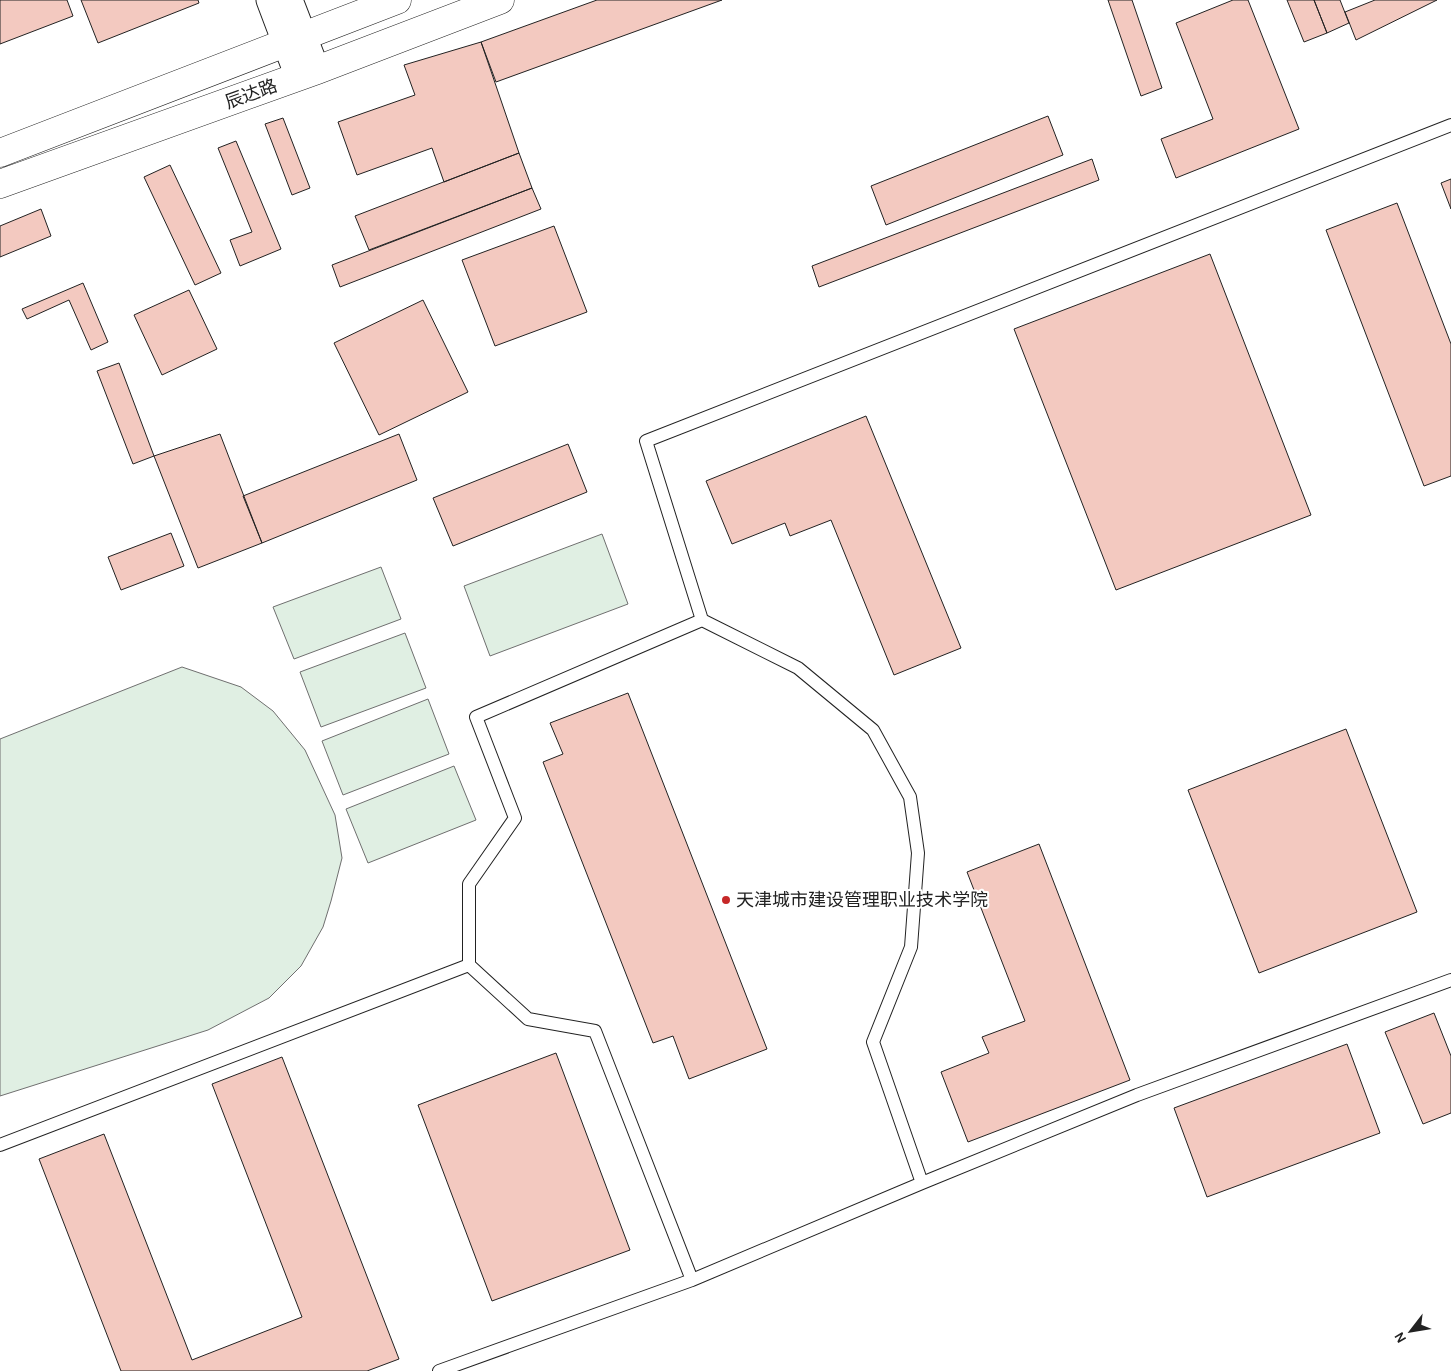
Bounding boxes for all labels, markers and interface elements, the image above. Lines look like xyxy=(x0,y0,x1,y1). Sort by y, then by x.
street label: 辰达路 xyxy=(222,74,280,114)
place label: 天津城市建设管理职业技术学院 xyxy=(736,889,988,911)
marker: 天津城市建设管理职业技术学院 xyxy=(720,894,732,906)
north arrow xyxy=(1386,1306,1436,1356)
text: N xyxy=(1390,1329,1410,1346)

